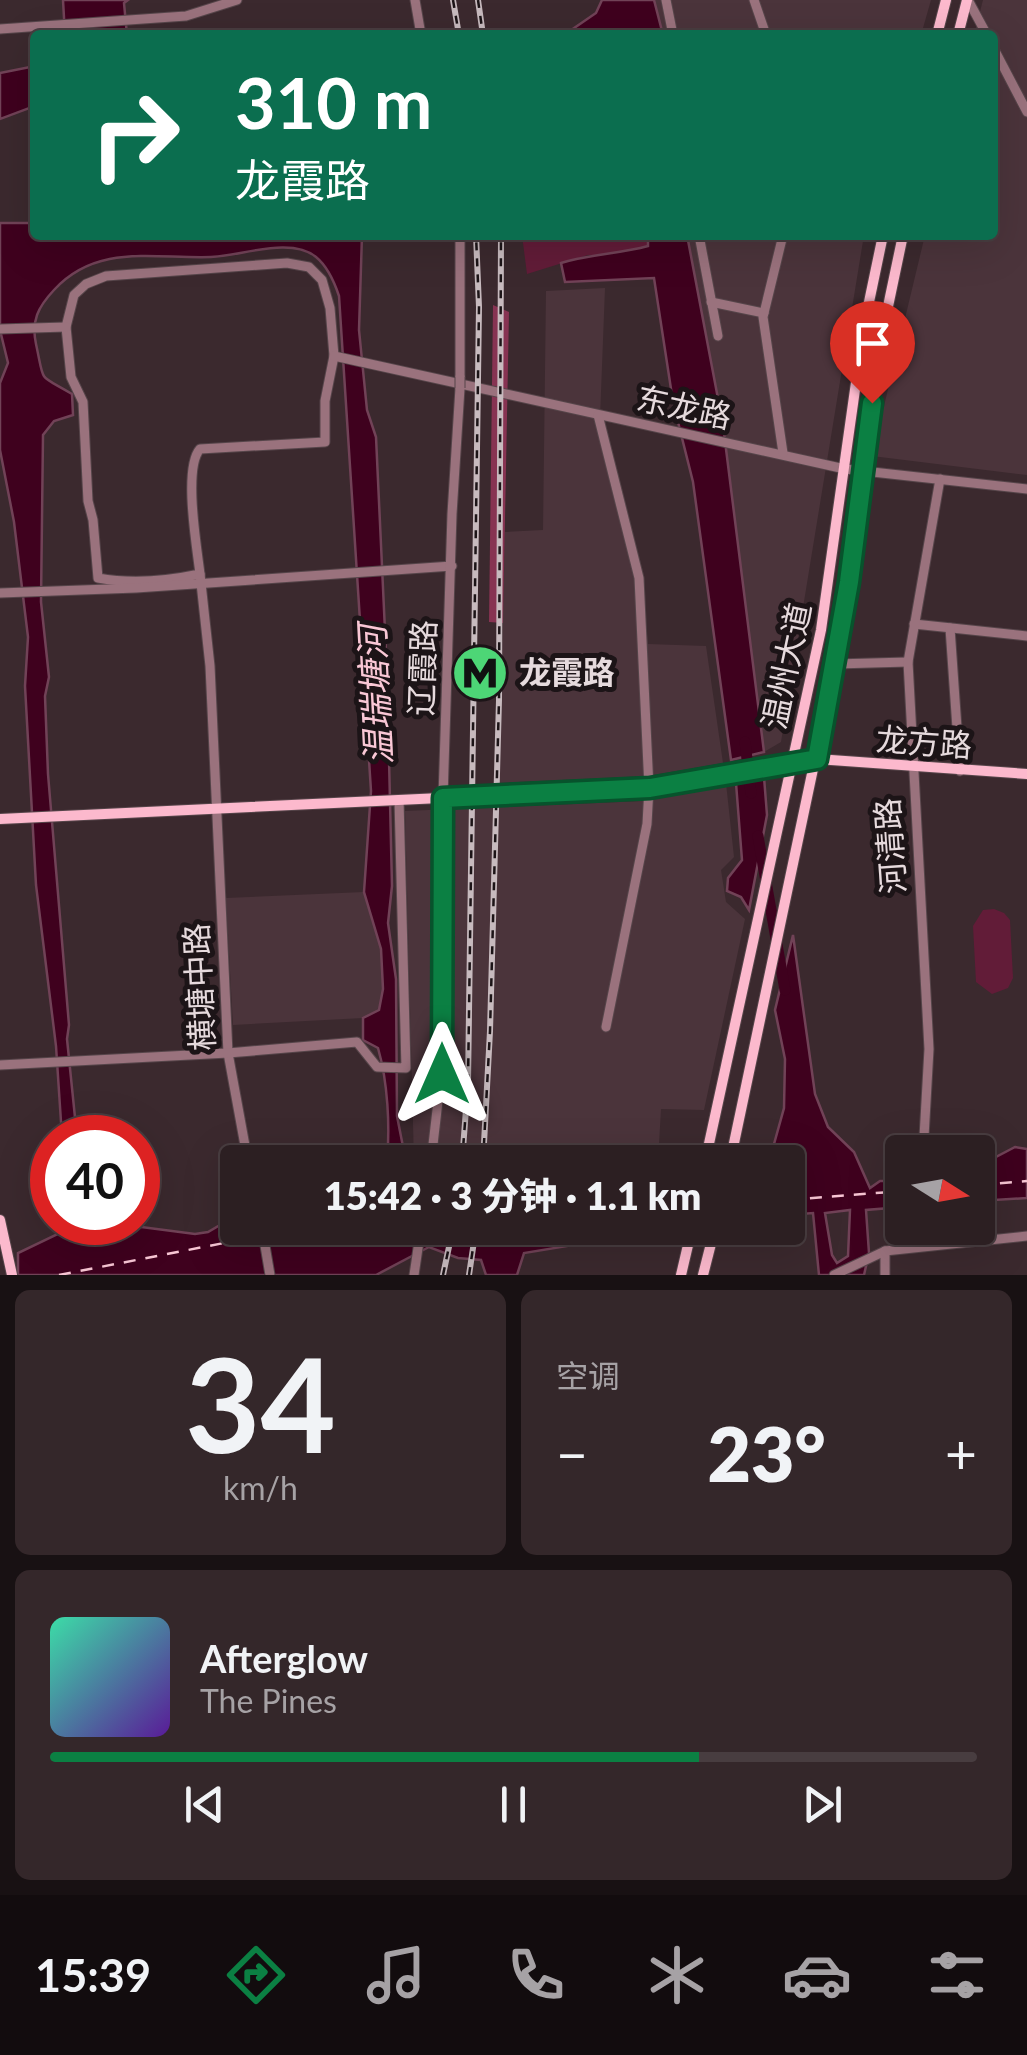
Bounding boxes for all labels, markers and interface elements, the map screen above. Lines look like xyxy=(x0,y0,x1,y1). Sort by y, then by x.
text: 310 m xyxy=(235,60,432,144)
icon: right xyxy=(70,70,200,200)
text: 龙霞路 xyxy=(235,153,370,207)
pin xyxy=(830,301,915,404)
icon: arrive xyxy=(845,316,900,371)
street label: 东龙路 xyxy=(633,377,735,436)
street label: 温州大道 xyxy=(753,599,818,732)
water label: 温瑞塘河 xyxy=(349,618,399,766)
street label: 辽霞路 xyxy=(400,619,443,717)
metro station icon: 龙霞路 xyxy=(450,643,510,703)
place label: 龙霞路 xyxy=(519,652,615,691)
street label: 龙方路 xyxy=(875,719,973,764)
street label: 河清路 xyxy=(867,797,912,895)
street label: 横塘中路 xyxy=(176,922,221,1052)
position arrow xyxy=(390,1022,494,1126)
speed limit sign: 40 xyxy=(30,1115,160,1245)
north arrow xyxy=(885,1135,995,1245)
map controls xyxy=(885,1135,995,1245)
text: 15:42 · 3 分钟 · 1.1 km xyxy=(324,1172,701,1218)
text: 34 xyxy=(185,1325,336,1481)
text: 空调 xyxy=(556,1356,620,1395)
text: 23° xyxy=(707,1408,826,1498)
text: − xyxy=(556,1420,588,1486)
text: + xyxy=(945,1420,977,1486)
text: km/h xyxy=(223,1468,298,1507)
text: Afterglow xyxy=(200,1635,368,1681)
text: The Pines xyxy=(200,1681,337,1720)
icon: previous xyxy=(177,1777,232,1832)
icon: pause xyxy=(486,1777,541,1832)
icon: next xyxy=(795,1777,850,1832)
icon: directions xyxy=(221,1940,291,2010)
icon: music xyxy=(361,1940,431,2010)
icon: phone xyxy=(501,1940,571,2010)
icon: climate xyxy=(642,1940,712,2010)
icon: car xyxy=(782,1940,852,2010)
icon: filters xyxy=(922,1940,992,2010)
text: 15:39 xyxy=(35,1948,151,2002)

